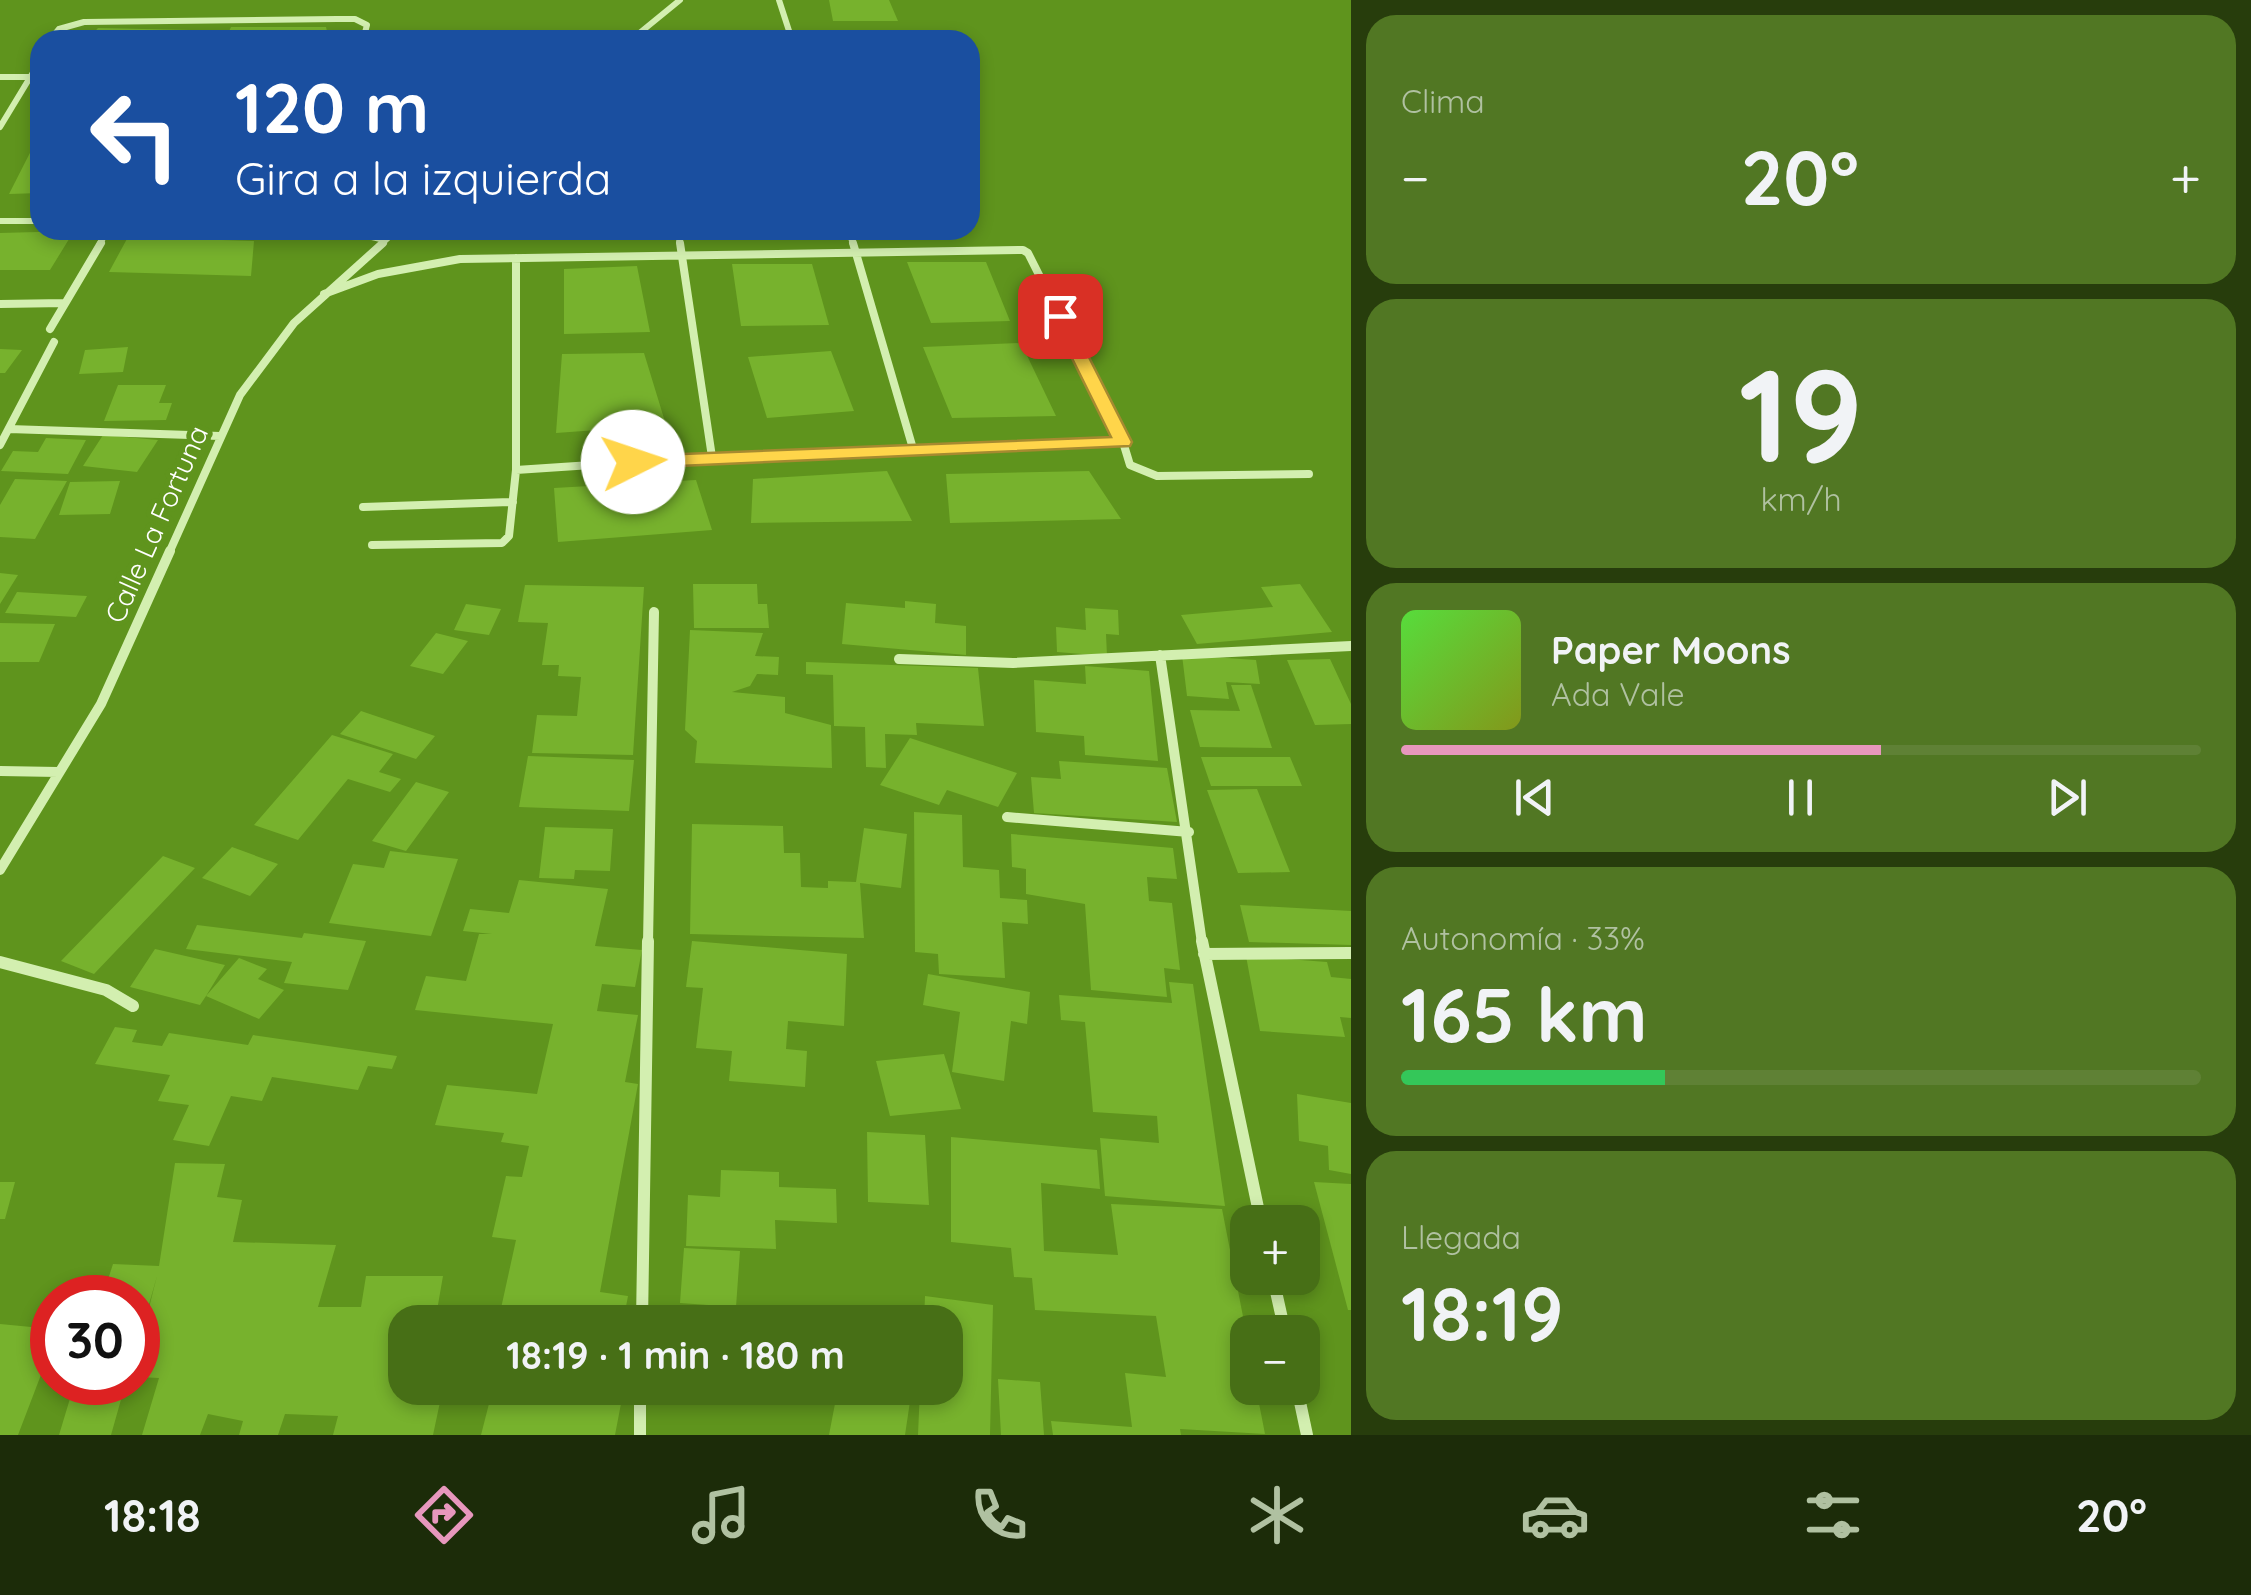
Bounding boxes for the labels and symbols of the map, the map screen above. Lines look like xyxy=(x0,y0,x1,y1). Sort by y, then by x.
pin xyxy=(1018,274,1103,359)
position arrow xyxy=(581,410,685,514)
street label: Calle La Fortuna xyxy=(97,420,215,628)
speed limit sign: 30 xyxy=(30,1275,160,1405)

